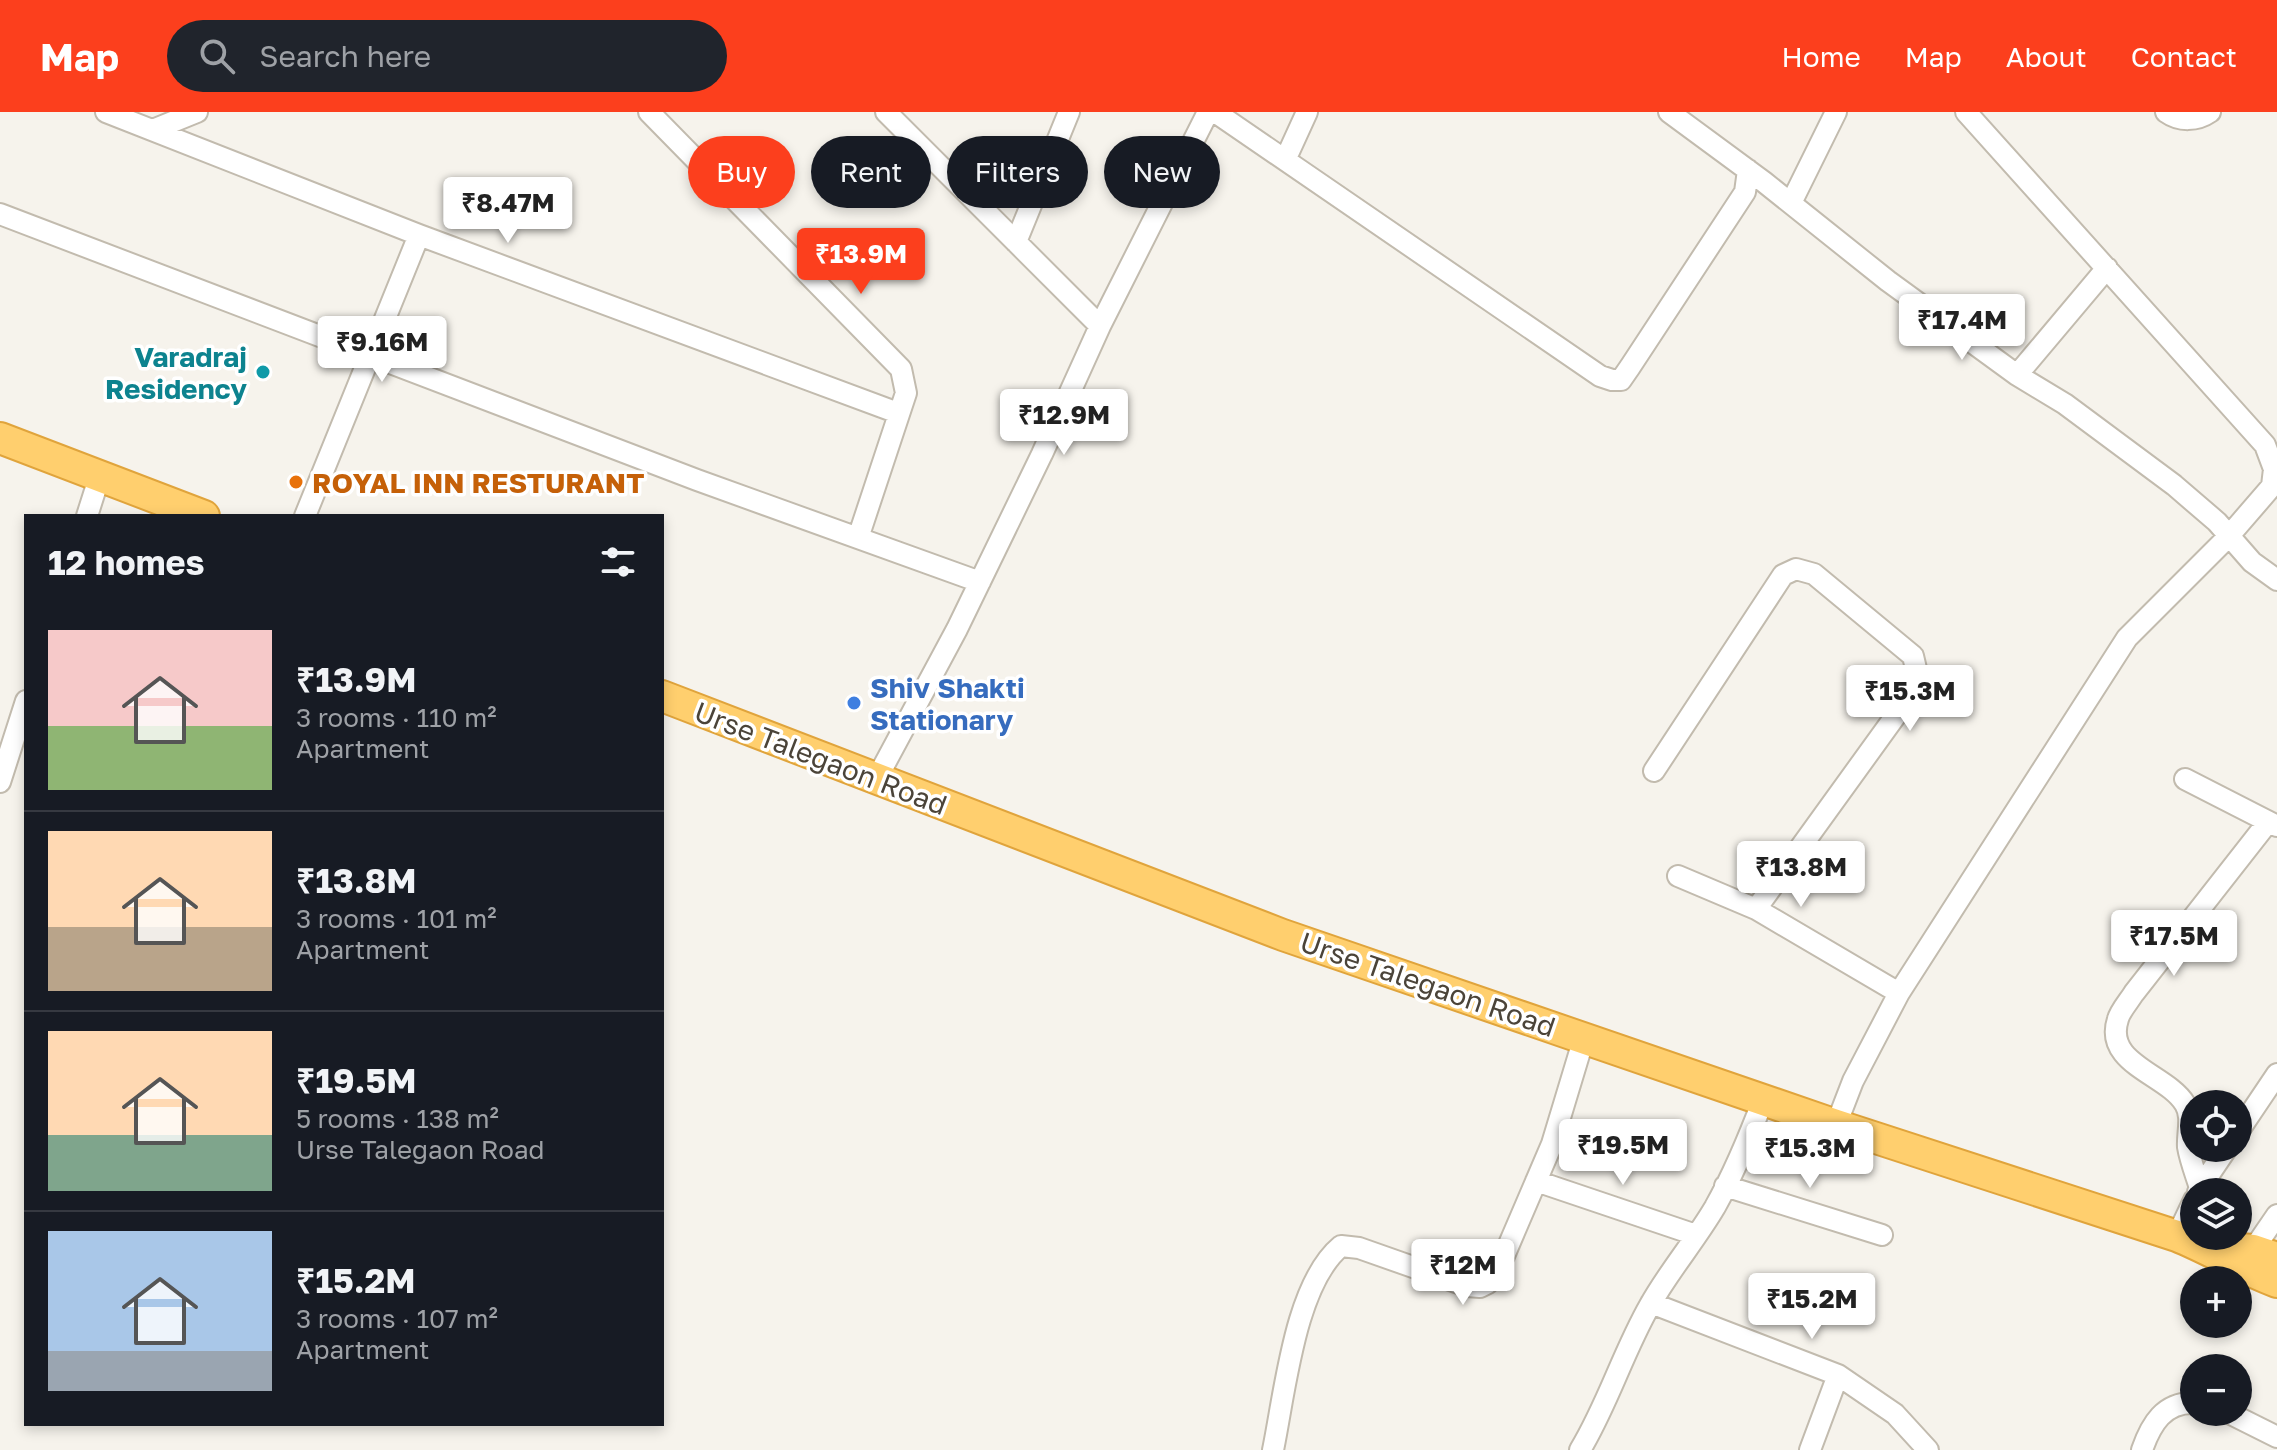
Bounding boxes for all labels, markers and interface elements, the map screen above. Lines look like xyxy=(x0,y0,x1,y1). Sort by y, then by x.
search box xyxy=(167,20,727,92)
text: Map xyxy=(40,34,119,79)
icon: search xyxy=(195,34,239,78)
text: Search here xyxy=(259,38,431,74)
text: Home xyxy=(1782,40,1861,73)
text: Map xyxy=(1905,40,1962,73)
text: About xyxy=(2006,40,2087,73)
text: Contact xyxy=(2131,40,2237,73)
chip: Buy xyxy=(688,136,795,208)
chip: Rent xyxy=(811,136,931,208)
chip: Filters xyxy=(947,136,1088,208)
chip: New xyxy=(1104,136,1220,208)
pin: ₹8.47M xyxy=(443,177,573,245)
text: ₹8.47M xyxy=(461,187,555,218)
pin: ₹13.9M xyxy=(796,228,926,296)
text: ₹13.9M xyxy=(815,238,907,269)
pin: ₹17.4M xyxy=(1897,294,2027,362)
text: ₹17.4M xyxy=(1917,304,2007,335)
pin: ₹9.16M xyxy=(317,316,447,384)
text: ₹9.16M xyxy=(336,326,428,357)
place label: Varadraj Residency xyxy=(105,340,247,405)
marker: Varadraj Residency xyxy=(254,363,272,381)
pin: ₹12.9M xyxy=(999,389,1129,457)
text: ₹12.9M xyxy=(1018,399,1110,430)
place label: ROYAL INN RESTURANT xyxy=(312,466,644,499)
marker: ROYAL INN RESTURANT xyxy=(287,473,305,491)
icon: filters xyxy=(596,540,640,584)
text: 12 homes xyxy=(48,542,205,582)
text: ₹13.9M xyxy=(296,659,416,699)
icon: home xyxy=(112,662,208,758)
pin: ₹15.3M xyxy=(1845,665,1975,733)
place label: Shiv Shakti Stationary xyxy=(870,671,1025,736)
text: ₹15.3M xyxy=(1864,675,1956,706)
marker: Shiv Shakti Stationary xyxy=(845,694,863,712)
street label: Urse Talegaon Road xyxy=(690,695,952,821)
text: 3 rooms · 110 m² xyxy=(296,702,497,733)
text: Apartment xyxy=(296,733,429,764)
pin: ₹13.8M xyxy=(1736,841,1866,909)
text: ₹13.8M xyxy=(1755,851,1847,882)
text: ₹13.8M xyxy=(296,860,417,900)
icon: home xyxy=(112,863,208,959)
text: 3 rooms · 101 m² xyxy=(296,903,497,934)
pin: ₹17.5M xyxy=(2109,910,2239,978)
text: ₹17.5M xyxy=(2129,920,2219,951)
street label: Urse Talegaon Road xyxy=(1296,925,1560,1043)
text: Apartment xyxy=(296,934,429,965)
text: ₹19.5M xyxy=(296,1060,416,1100)
icon: home xyxy=(112,1063,208,1159)
map controls xyxy=(2180,1090,2252,1426)
button: locate xyxy=(2180,1090,2252,1162)
text: 5 rooms · 138 m² xyxy=(296,1103,499,1134)
pin: ₹19.5M xyxy=(1558,1119,1688,1187)
pin: ₹15.3M xyxy=(1745,1122,1875,1190)
text: ₹19.5M xyxy=(1577,1129,1669,1160)
text: ₹15.3M xyxy=(1764,1132,1856,1163)
text: Urse Talegaon Road xyxy=(296,1134,545,1165)
button: layers xyxy=(2180,1178,2252,1250)
pin: ₹12M xyxy=(1416,1239,1510,1307)
text: ₹12M xyxy=(1429,1249,1497,1280)
text: ₹15.2M xyxy=(296,1260,416,1300)
icon: home xyxy=(112,1263,208,1359)
button: + xyxy=(2180,1266,2252,1338)
pin: ₹15.2M xyxy=(1747,1273,1877,1341)
text: ₹15.2M xyxy=(1766,1283,1858,1314)
text: 3 rooms · 107 m² xyxy=(296,1303,498,1334)
text: Apartment xyxy=(296,1334,429,1365)
button: − xyxy=(2180,1354,2252,1426)

